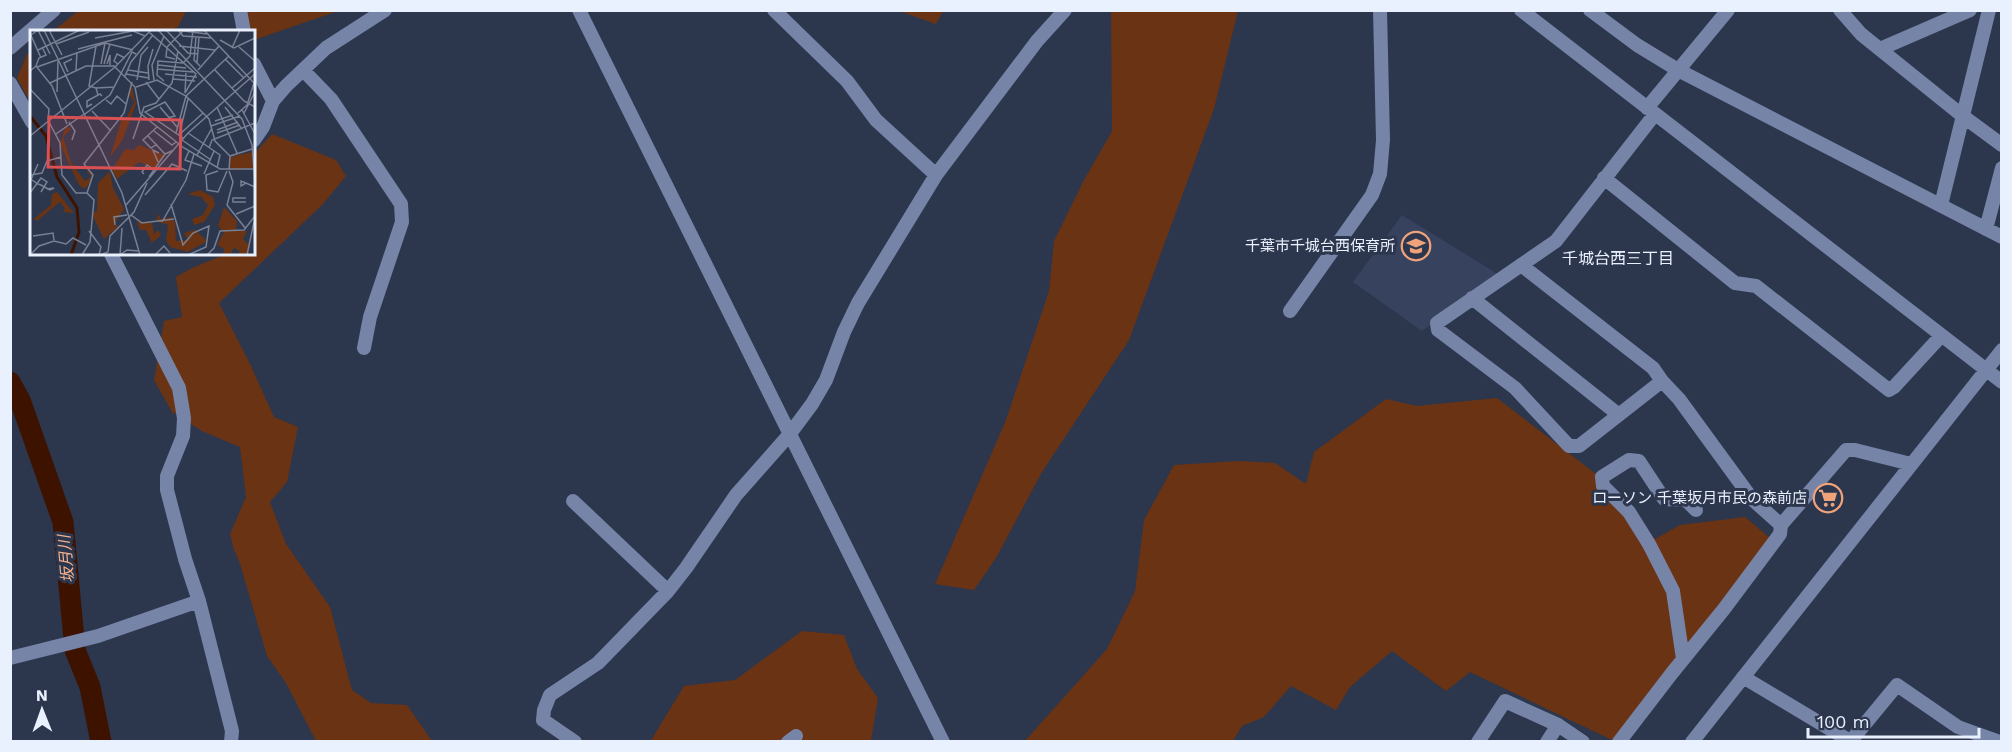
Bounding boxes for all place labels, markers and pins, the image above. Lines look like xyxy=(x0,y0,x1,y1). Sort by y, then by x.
school or university icon: 千葉市千城台西保育所 xyxy=(1400,230,1432,262)
place label: 千葉市千城台西保育所 xyxy=(1245,237,1395,255)
supermarket icon: ローソン 千葉坂月市民の森前店 xyxy=(1812,482,1844,514)
place label: ローソン 千葉坂月市民の森前店 xyxy=(1592,489,1807,507)

